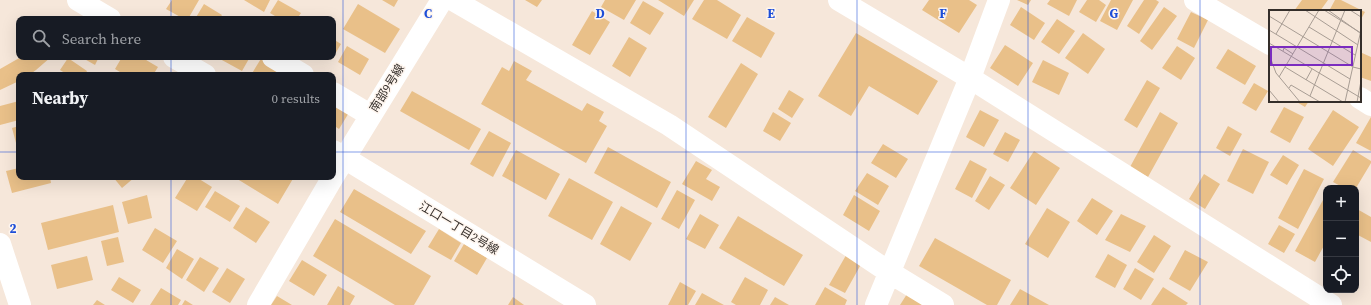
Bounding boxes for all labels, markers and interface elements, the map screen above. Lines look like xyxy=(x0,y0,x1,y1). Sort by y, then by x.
text: C xyxy=(424,5,432,22)
text: D xyxy=(595,5,605,22)
text: E xyxy=(767,5,775,22)
text: F xyxy=(939,5,947,22)
text: G xyxy=(1110,5,1119,22)
inset map xyxy=(1269,10,1361,102)
search box xyxy=(16,16,336,60)
icon: search xyxy=(30,27,52,49)
text: Search here xyxy=(62,28,141,49)
street label: 南部9号線 xyxy=(366,61,408,115)
text: Nearby xyxy=(32,86,88,110)
text: 0 results xyxy=(272,90,320,107)
map controls xyxy=(1323,185,1359,293)
button: + xyxy=(1323,185,1359,221)
street label: 江口一丁目2号線 xyxy=(416,198,502,258)
text: 2 xyxy=(9,220,17,237)
button: − xyxy=(1323,221,1359,257)
button: locate xyxy=(1323,257,1359,293)

